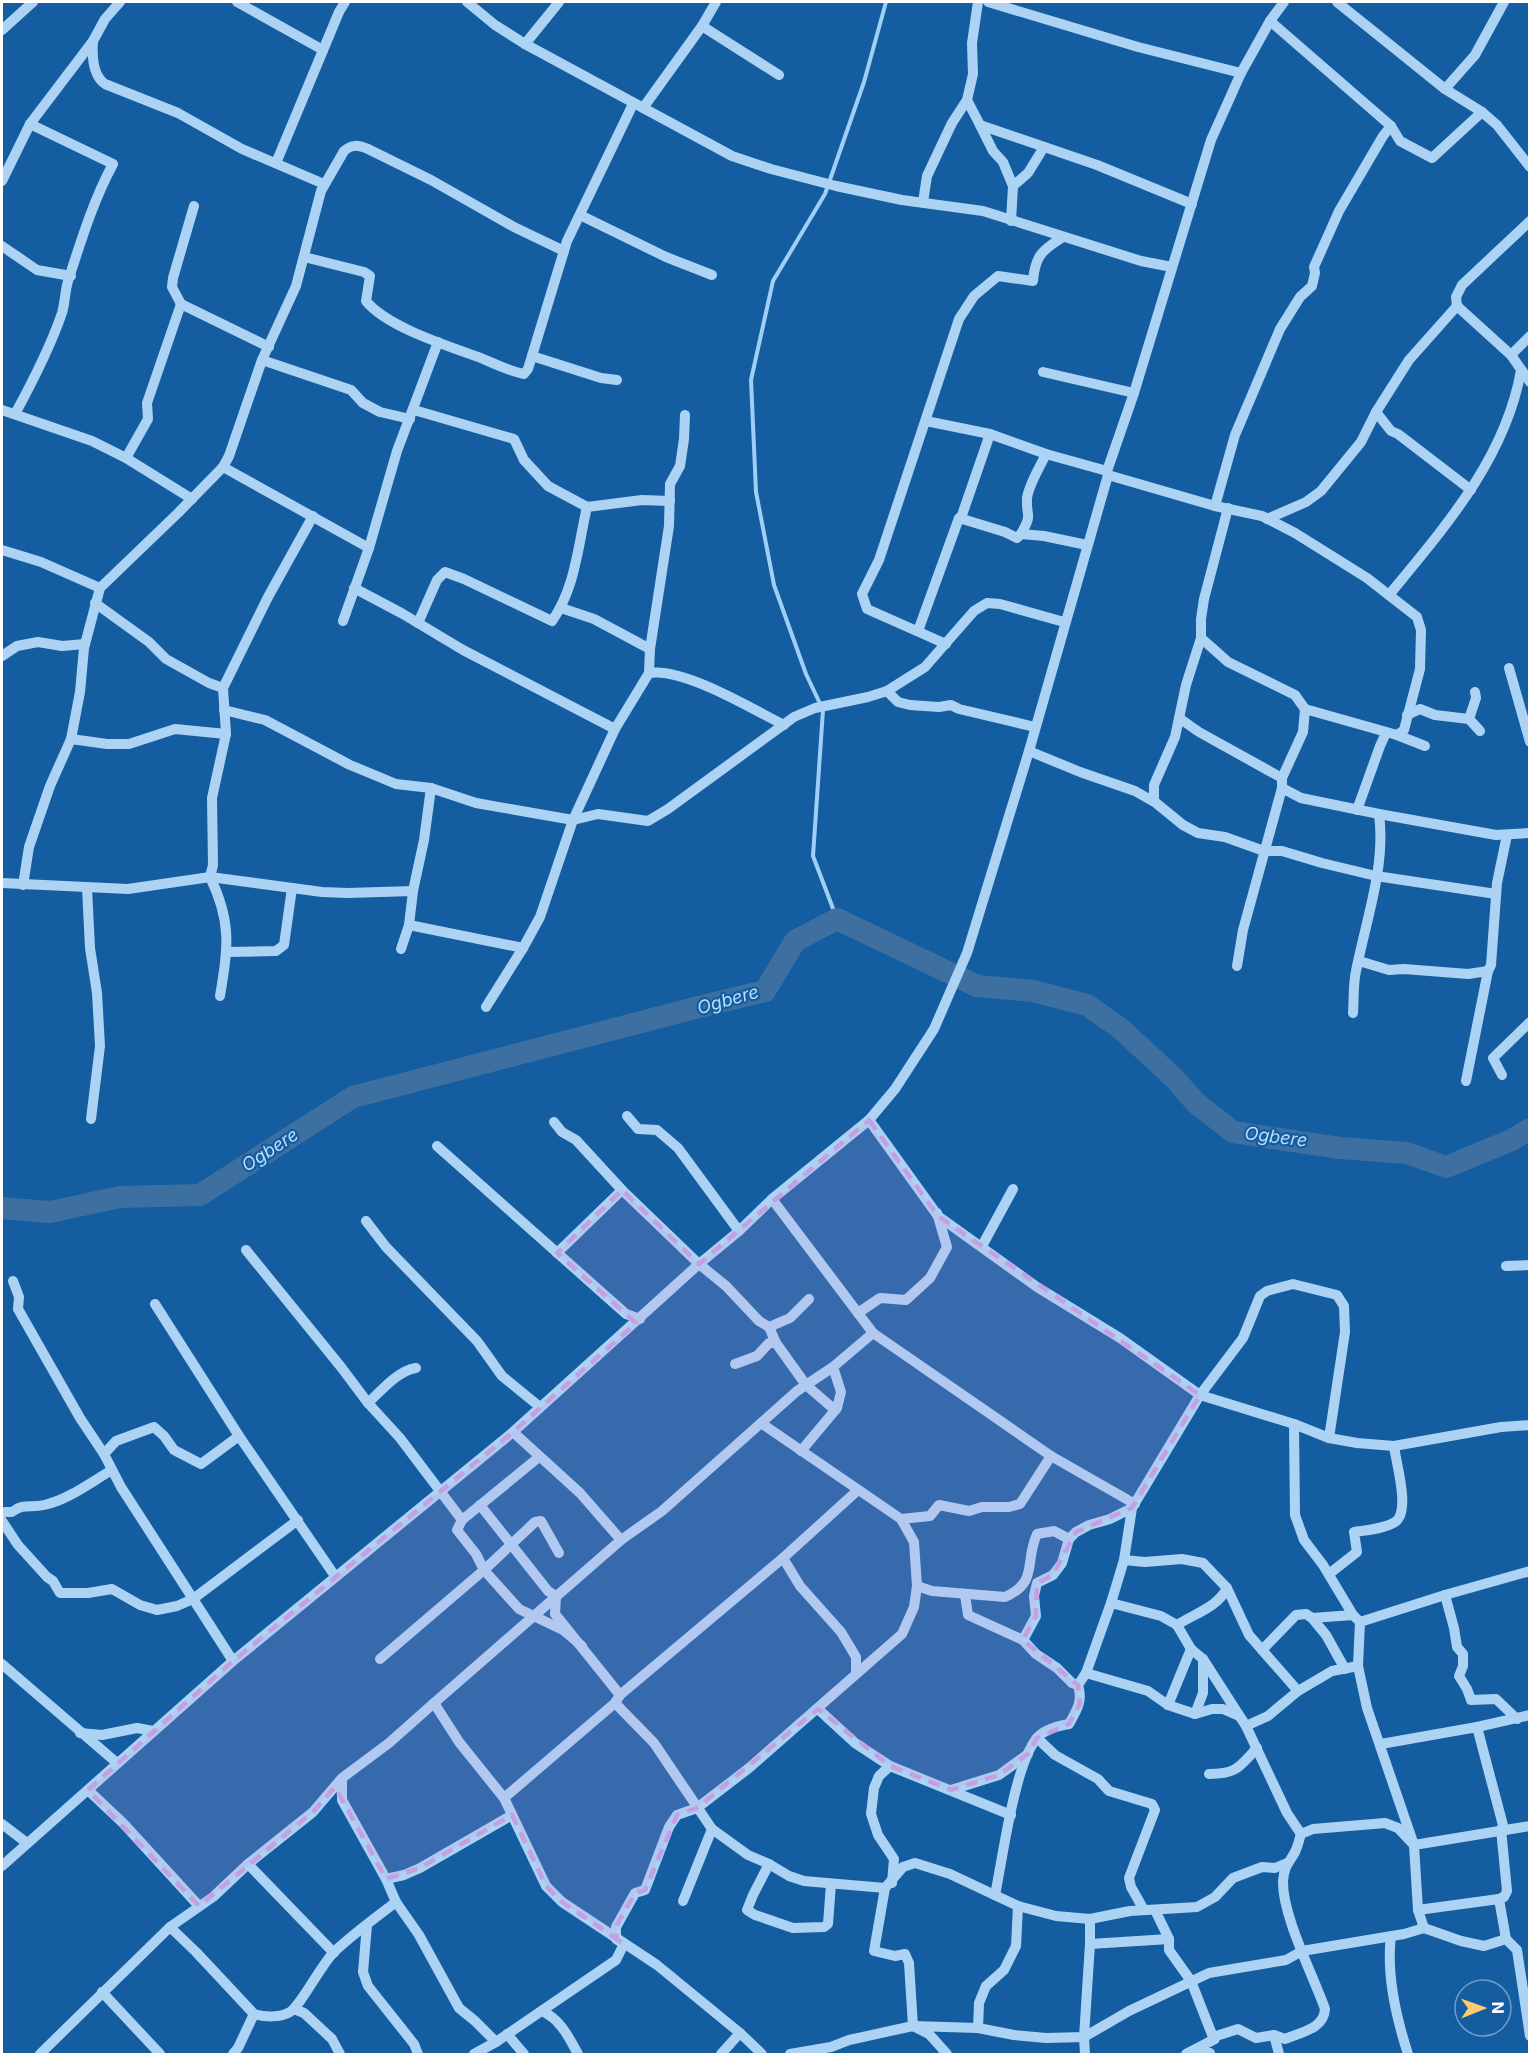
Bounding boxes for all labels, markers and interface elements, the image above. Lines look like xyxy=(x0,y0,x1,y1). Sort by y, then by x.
water label: Ogbere xyxy=(695,981,761,1018)
water label: Ogbere xyxy=(1243,1122,1309,1151)
water label: Ogbere xyxy=(238,1124,302,1176)
north arrow xyxy=(1453,1978,1513,2038)
text: N xyxy=(1488,2001,1508,2014)

